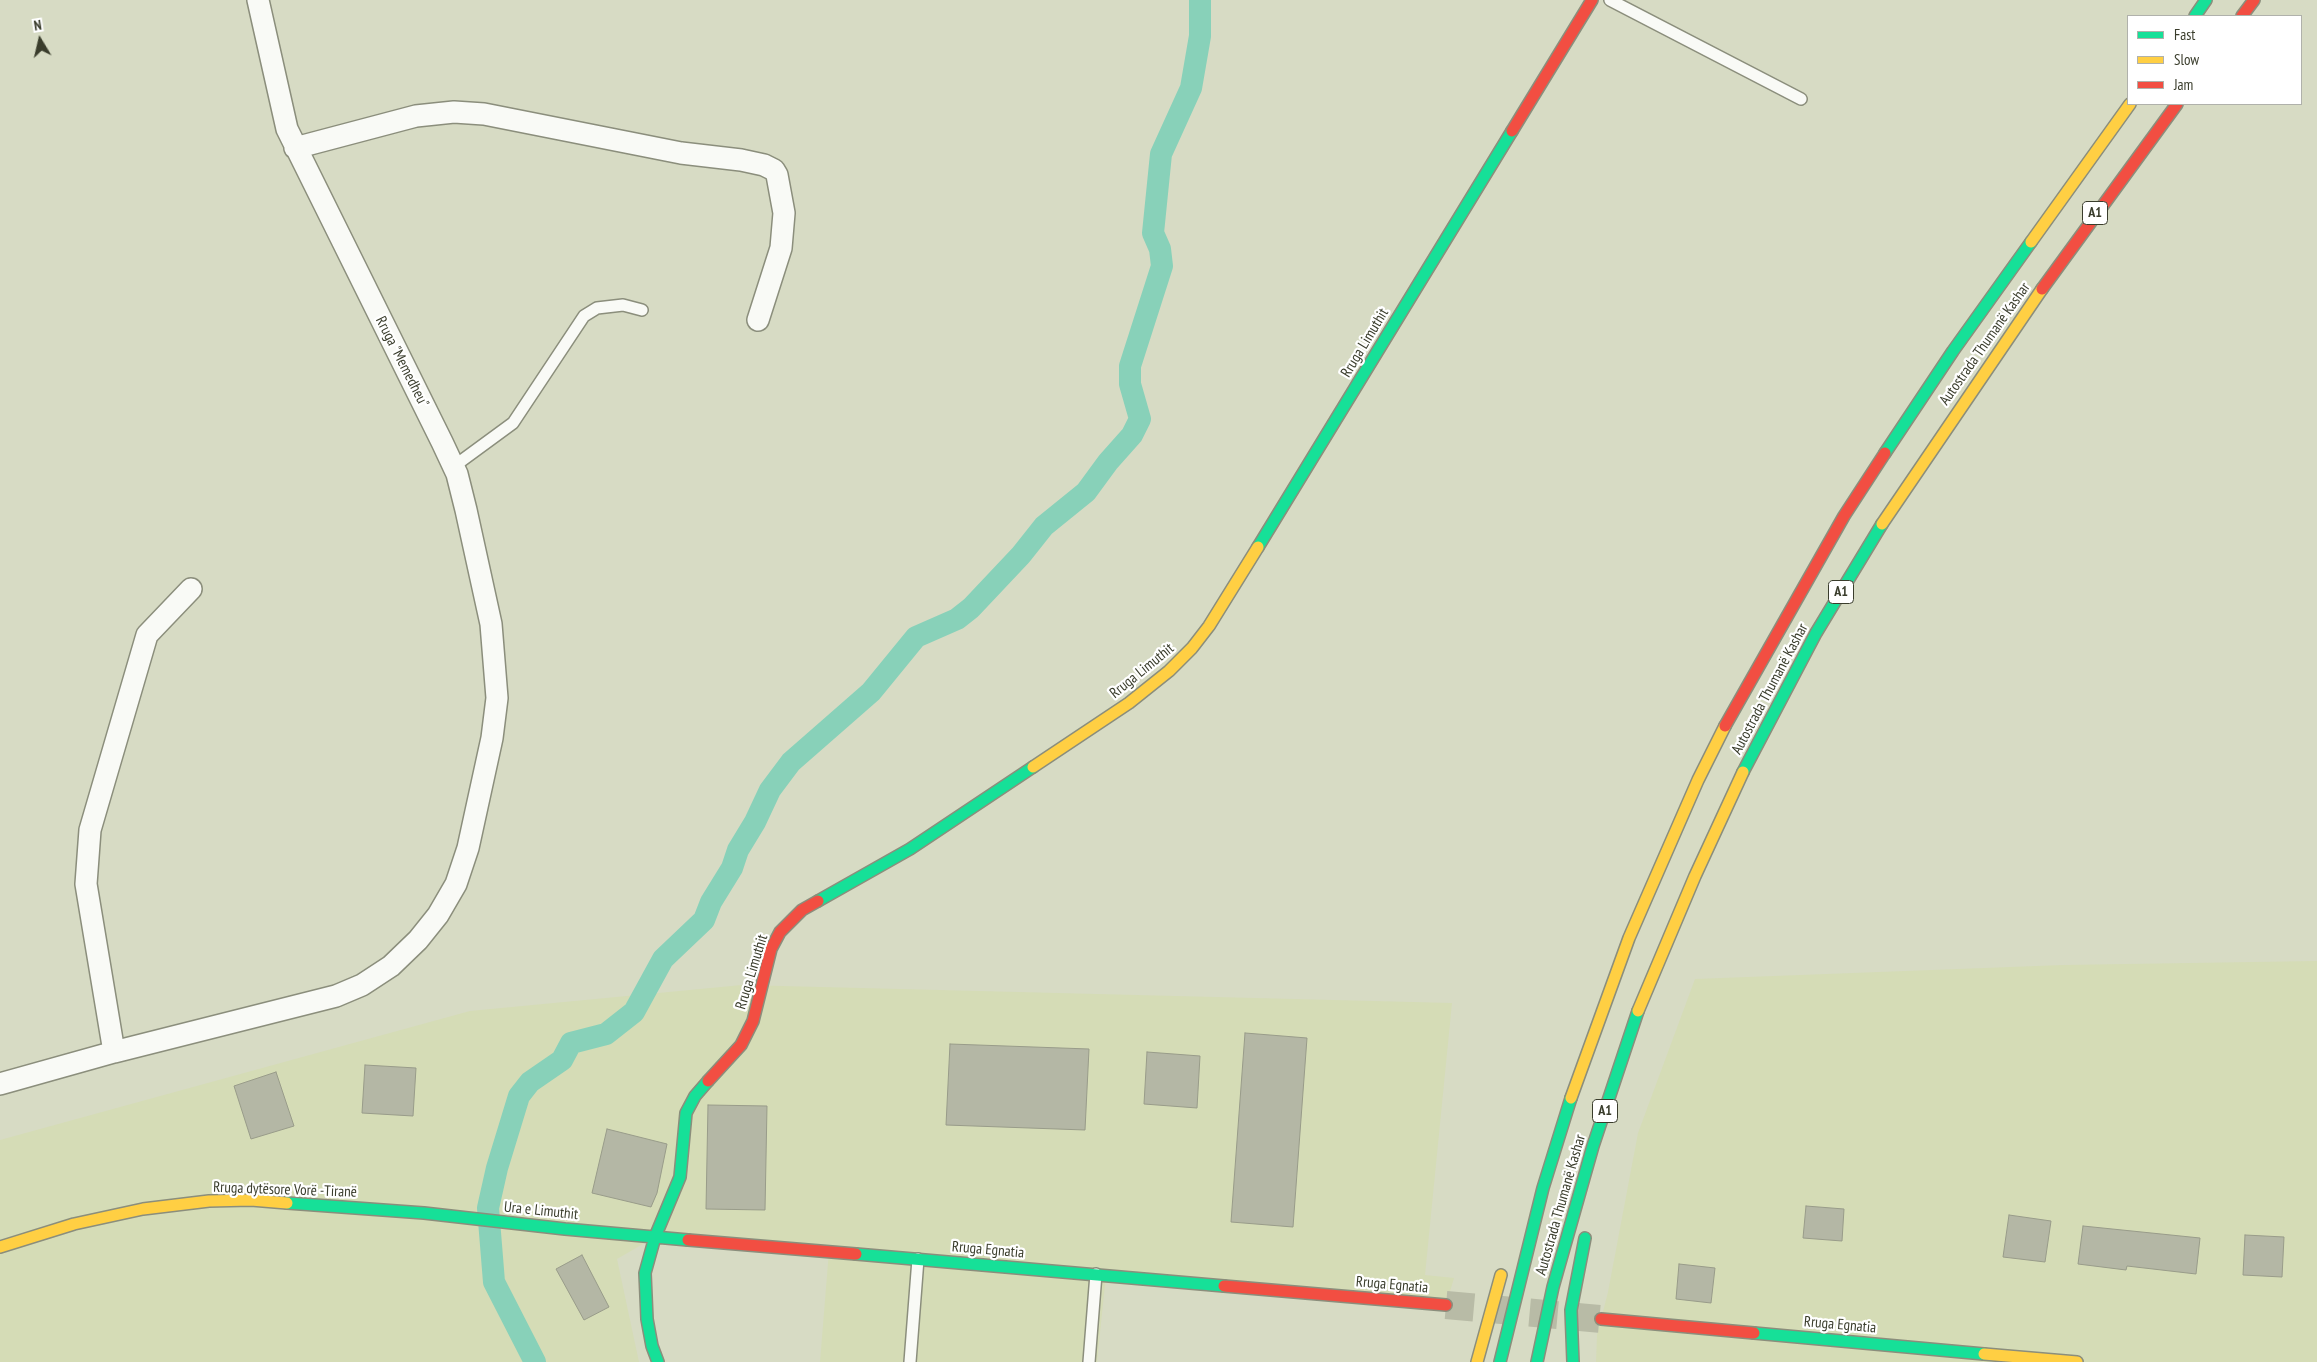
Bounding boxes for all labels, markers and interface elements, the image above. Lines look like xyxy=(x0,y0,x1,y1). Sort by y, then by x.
north arrow xyxy=(15,15,65,65)
legend xyxy=(2127,15,2302,105)
text: N xyxy=(33,16,43,35)
text: Fast xyxy=(2174,25,2195,44)
text: Slow xyxy=(2174,50,2199,69)
text: Jam xyxy=(2174,75,2193,94)
road number: A1 xyxy=(2082,202,2108,224)
street label: Autostrada Thumanë Kashar xyxy=(1936,279,2034,409)
street label: Rruga Limuthit xyxy=(1337,305,1393,381)
street label: Rruga "Memedheu" xyxy=(371,314,433,410)
road number: A1 xyxy=(1828,580,1854,604)
street label: Autostrada Thumanë Kashar xyxy=(1728,621,1812,757)
street label: Rruga Limuthit xyxy=(1106,640,1178,702)
street label: Rruga Limuthit xyxy=(732,932,772,1012)
road number: A1 xyxy=(1592,1100,1618,1122)
street label: Autostrada Thumanë Kashar xyxy=(1532,1133,1590,1277)
street label: Rruga dytësore Vorë -Tiranë xyxy=(213,1178,357,1202)
street label: Ura e Limuthit xyxy=(503,1198,579,1224)
street label: Rruga Egnatia xyxy=(951,1238,1025,1262)
street label: Rruga Egnatia xyxy=(1355,1273,1429,1297)
street label: Rruga Egnatia xyxy=(1803,1313,1877,1337)

